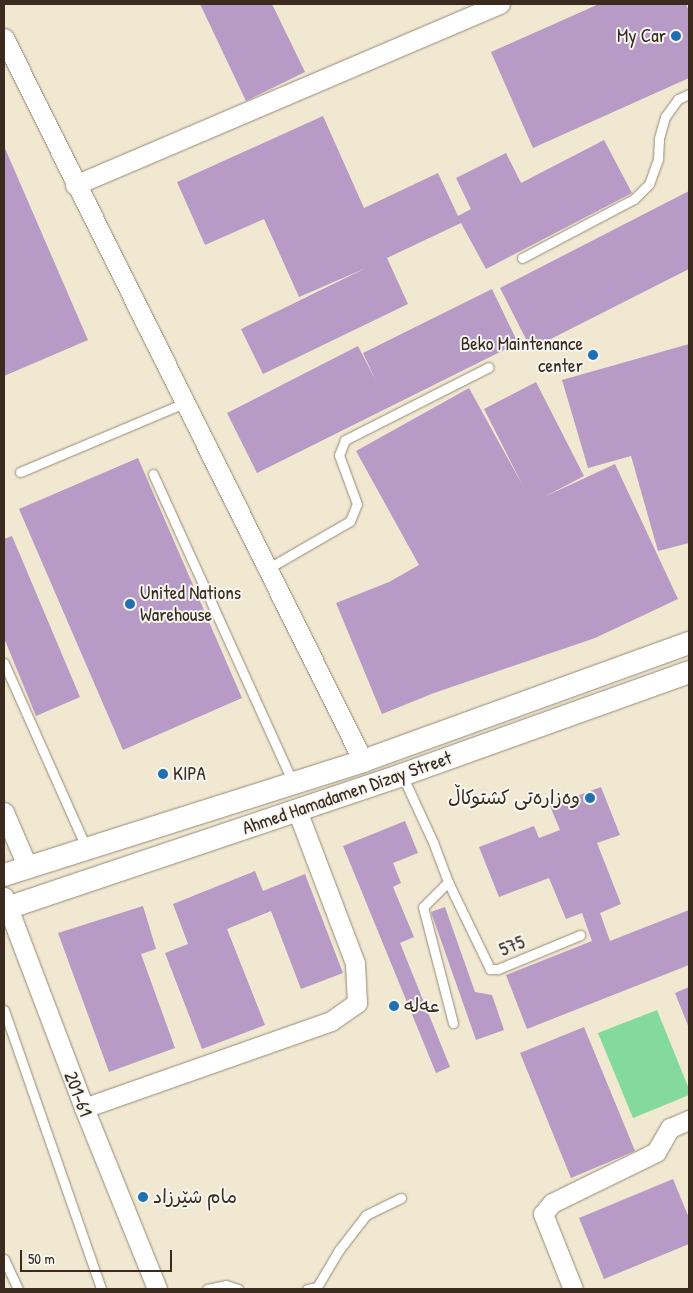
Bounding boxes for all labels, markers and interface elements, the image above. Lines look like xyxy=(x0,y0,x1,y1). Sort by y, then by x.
place label: My Car xyxy=(617,25,666,47)
marker: My Car xyxy=(670,30,682,42)
place label: Beko Maintenance center xyxy=(461,333,583,377)
marker: Beko Maintenance center xyxy=(587,349,599,361)
place label: United Nations Warehouse xyxy=(140,582,241,626)
marker: United Nations Warehouse xyxy=(124,598,136,610)
street label: Ahmed Hamadamen Dizay Street xyxy=(239,746,455,840)
place label: KIPA xyxy=(173,763,206,785)
marker: KIPA xyxy=(157,768,169,780)
place label: وەزارەتی کشتوکاڵ xyxy=(448,787,580,809)
marker: وەزارەتی کشتوکاڵ xyxy=(584,792,596,804)
street label: 575 xyxy=(496,931,528,961)
place label: عەلە xyxy=(404,995,440,1017)
marker: عەلە xyxy=(388,1000,400,1012)
street label: 201-61 xyxy=(59,1068,97,1120)
place label: مام شێرزاد xyxy=(153,1186,237,1208)
marker: مام شێرزاد xyxy=(137,1191,149,1203)
scale bar xyxy=(22,1240,175,1272)
text: 50 m xyxy=(28,1248,55,1269)

